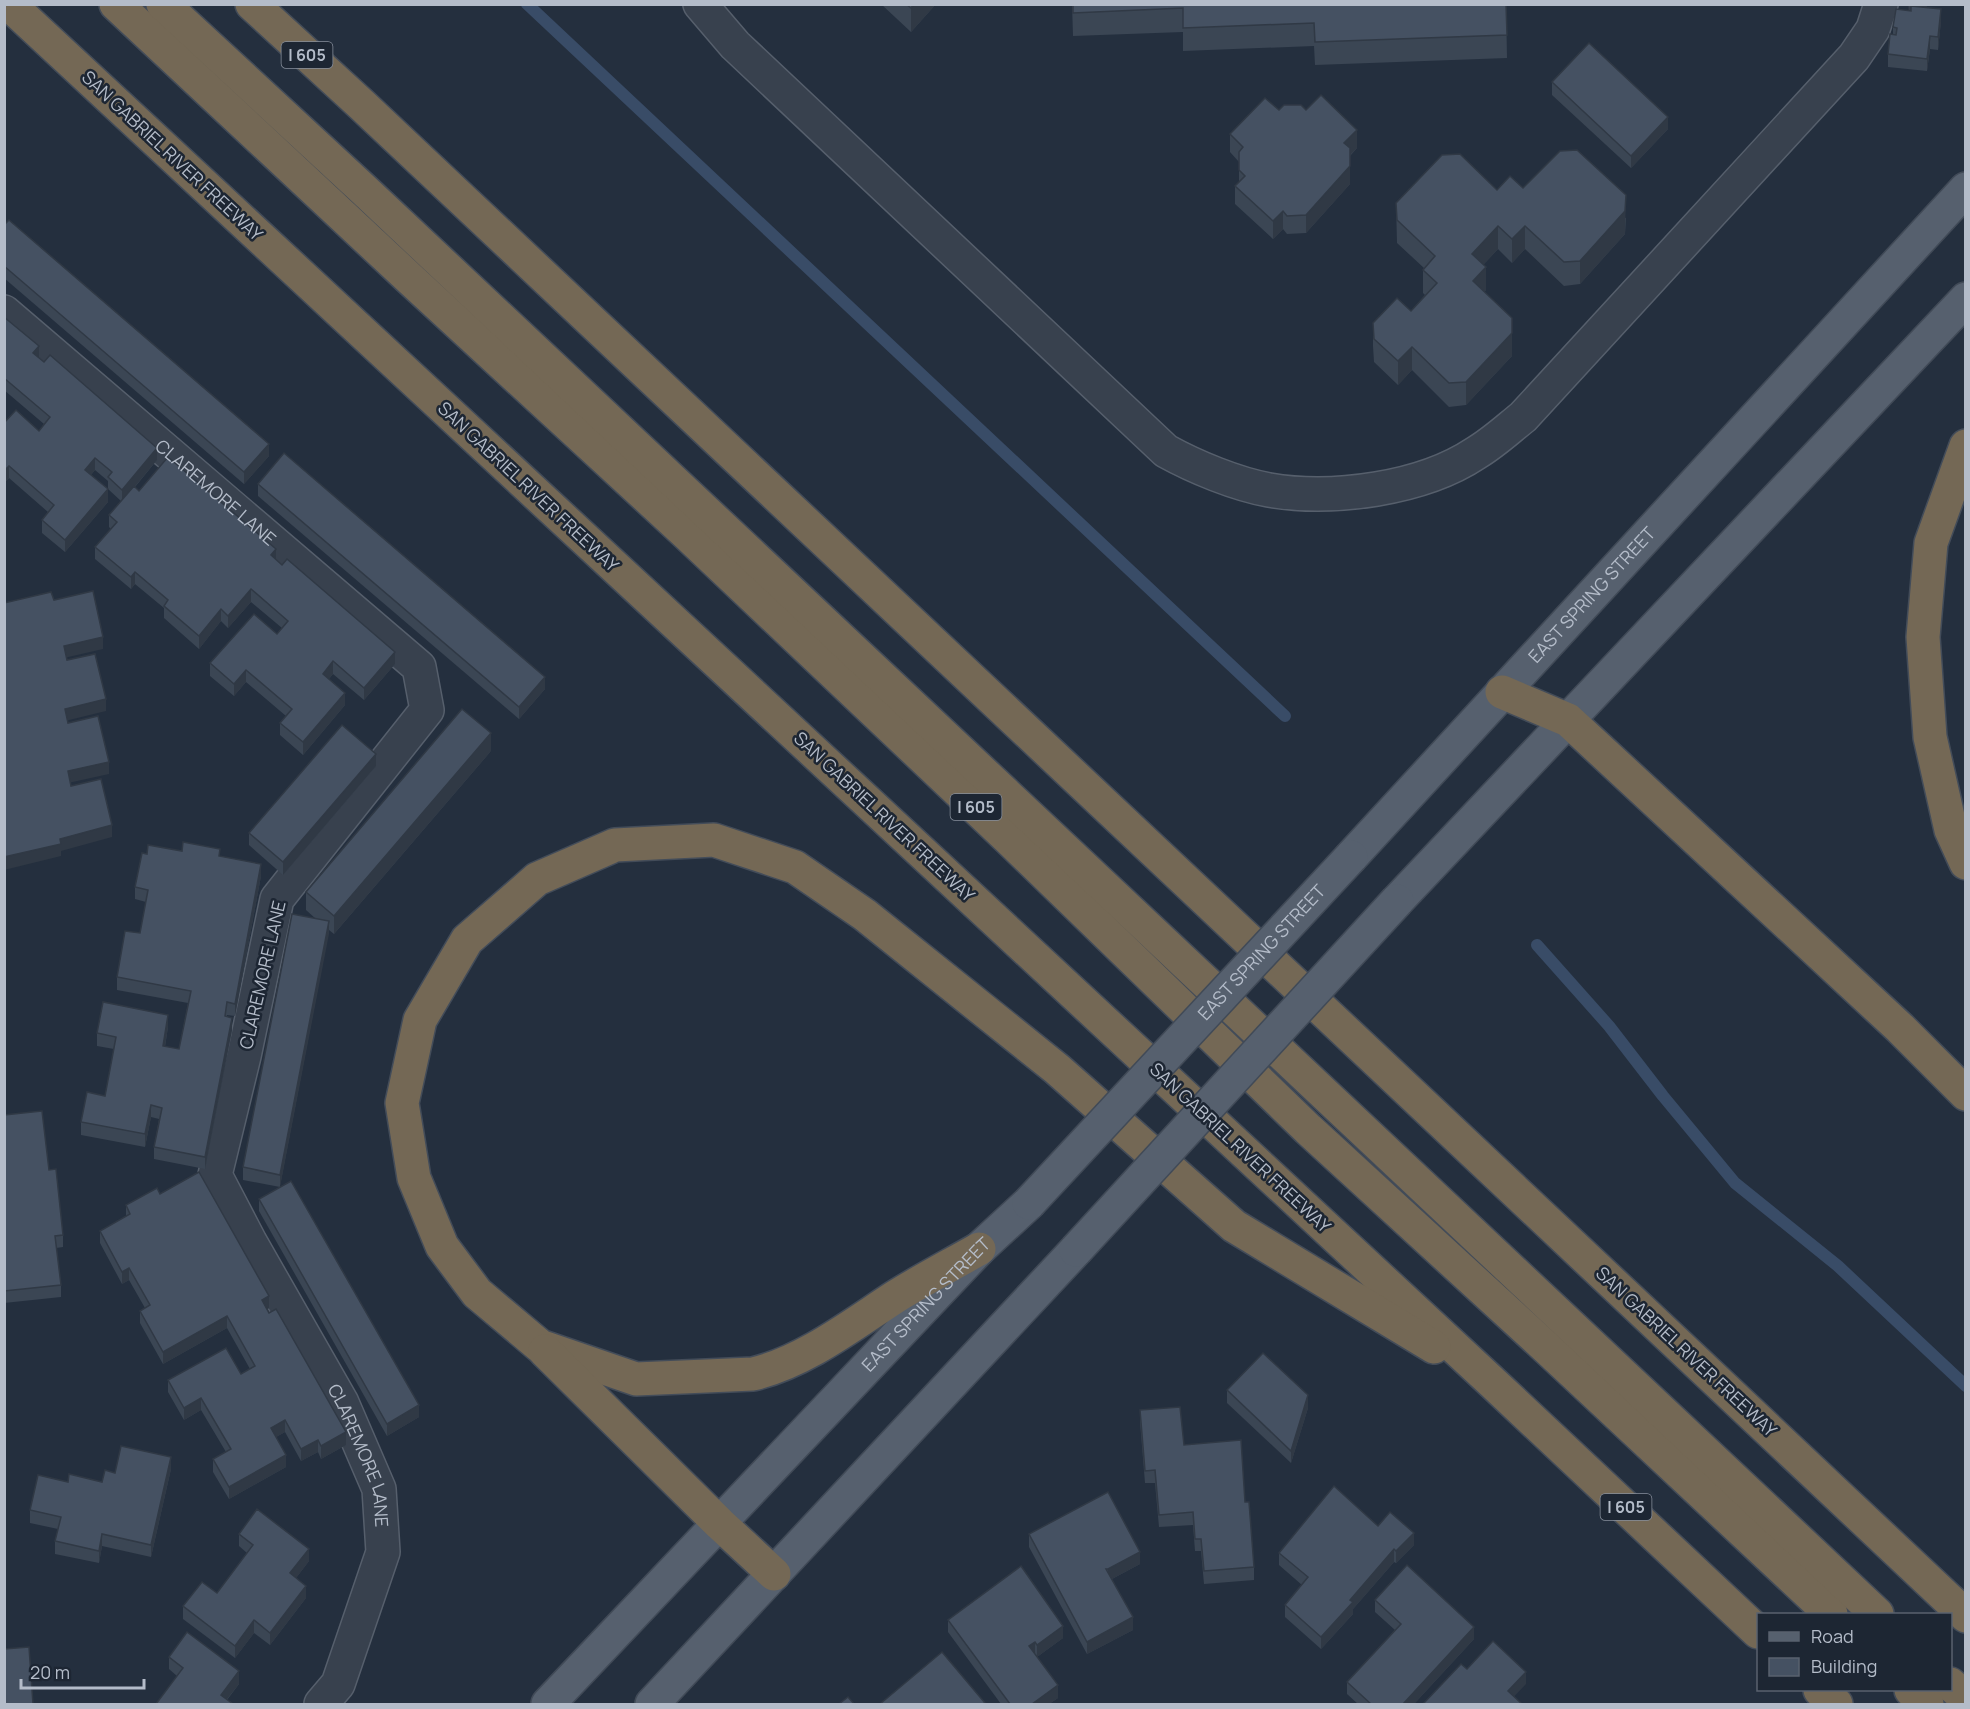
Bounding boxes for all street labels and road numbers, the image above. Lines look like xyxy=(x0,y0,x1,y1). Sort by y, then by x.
road number: I 605 xyxy=(282,42,332,68)
street label: SAN GABRIEL RIVER FREEWAY xyxy=(77,65,269,246)
street label: SAN GABRIEL RIVER FREEWAY xyxy=(433,396,625,577)
street label: CLAREMORE LANE xyxy=(150,434,281,550)
street label: EAST SPRING STREET xyxy=(1523,521,1660,668)
street label: SAN GABRIEL RIVER FREEWAY xyxy=(789,726,981,907)
road number: I 605 xyxy=(950,794,1002,820)
street label: EAST SPRING STREET xyxy=(1192,879,1330,1025)
street label: CLAREMORE LANE xyxy=(233,898,291,1051)
street label: SAN GABRIEL RIVER FREEWAY xyxy=(1145,1057,1337,1238)
street label: EAST SPRING STREET xyxy=(856,1231,995,1376)
street label: SAN GABRIEL RIVER FREEWAY xyxy=(1591,1261,1783,1442)
street label: CLAREMORE LANE xyxy=(323,1379,394,1528)
road number: I 605 xyxy=(1600,1494,1652,1520)

